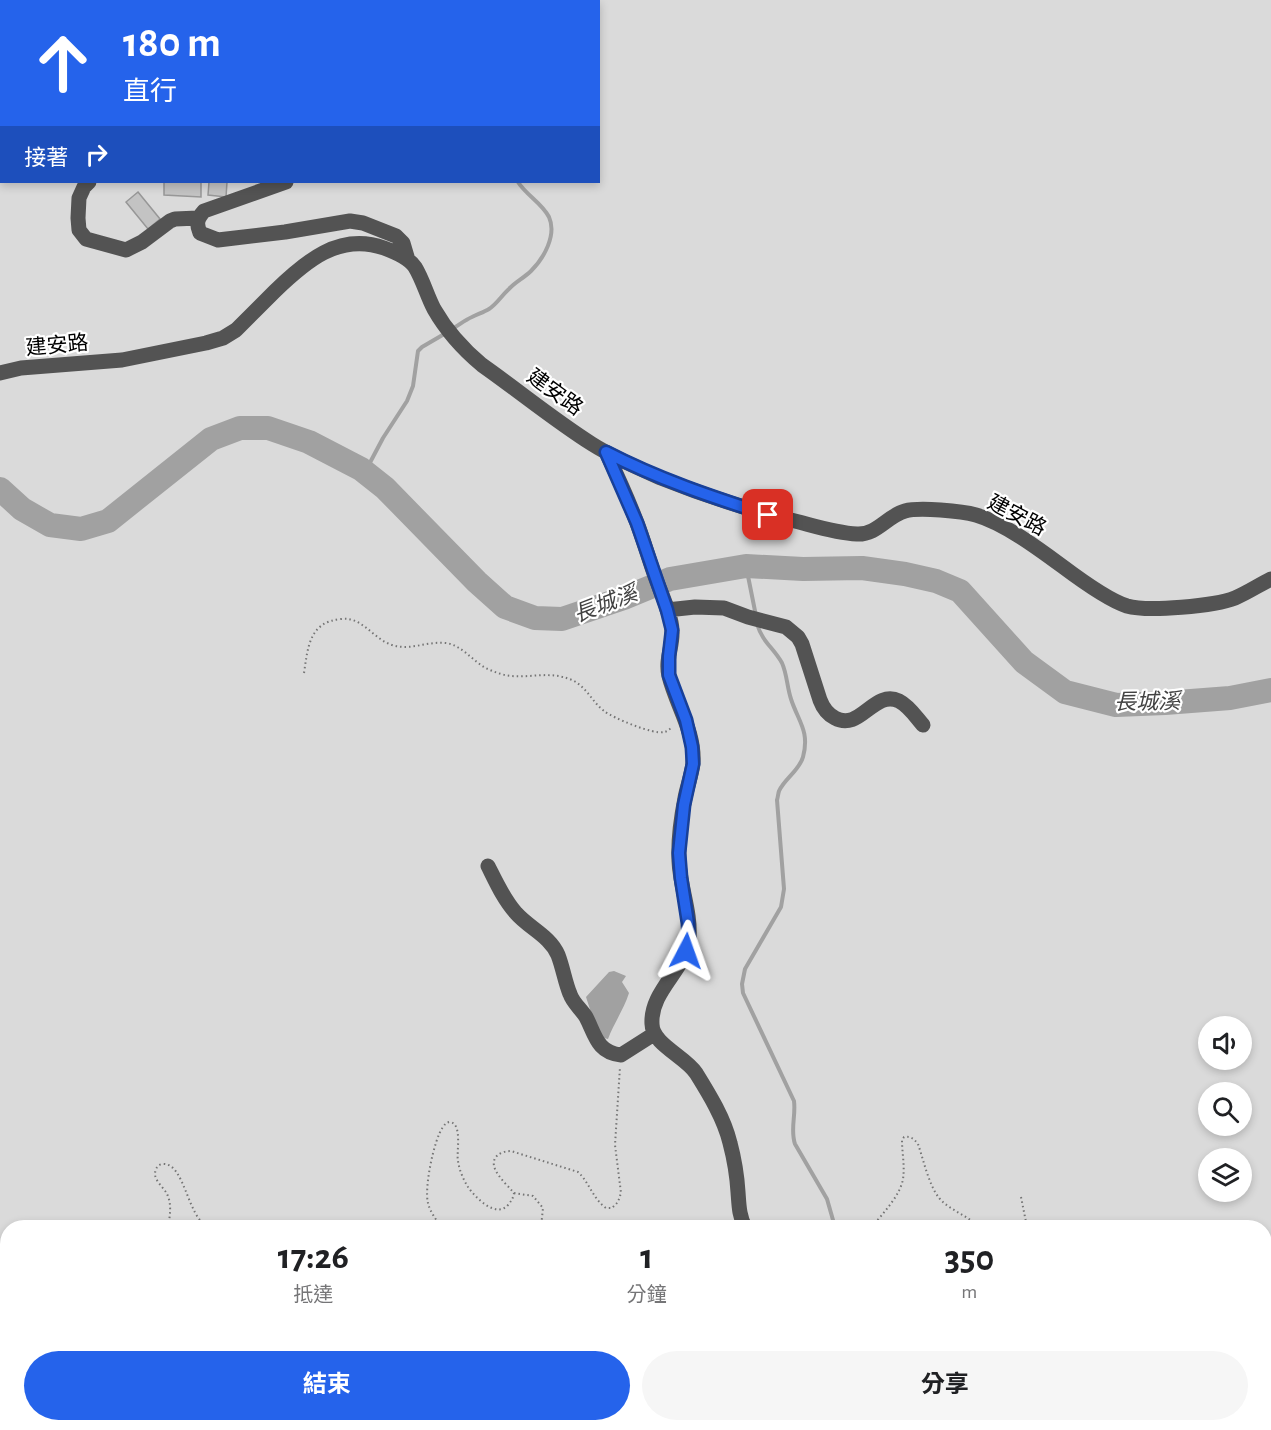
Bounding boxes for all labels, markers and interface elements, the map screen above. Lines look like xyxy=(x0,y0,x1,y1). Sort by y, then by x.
text: 180 m xyxy=(123,22,221,64)
icon: ahead xyxy=(24,24,102,102)
text: 直行 xyxy=(123,78,177,105)
icon: right xyxy=(80,138,113,171)
text: 接著 xyxy=(24,147,68,169)
street label: 建安路 xyxy=(25,331,89,359)
street label: 建安路 xyxy=(523,365,587,419)
pin xyxy=(742,489,793,540)
street label: 建安路 xyxy=(984,490,1050,540)
icon: arrive xyxy=(751,498,784,531)
water label: 長城溪 xyxy=(570,580,643,626)
water label: 長城溪 xyxy=(1114,689,1183,714)
position arrow xyxy=(654,919,718,983)
map controls xyxy=(1198,1016,1252,1202)
button: sound xyxy=(1198,1016,1252,1070)
button: search xyxy=(1198,1082,1252,1136)
button: layers xyxy=(1198,1148,1252,1202)
text: 17:26 xyxy=(278,1239,349,1275)
text: 1 xyxy=(640,1239,653,1275)
text: 350 xyxy=(944,1241,994,1277)
text: m xyxy=(961,1282,977,1302)
text: 抵達 xyxy=(293,1285,333,1305)
text: 分鐘 xyxy=(627,1285,667,1305)
button: 結束 xyxy=(24,1351,630,1420)
button: 分享 xyxy=(642,1351,1248,1420)

